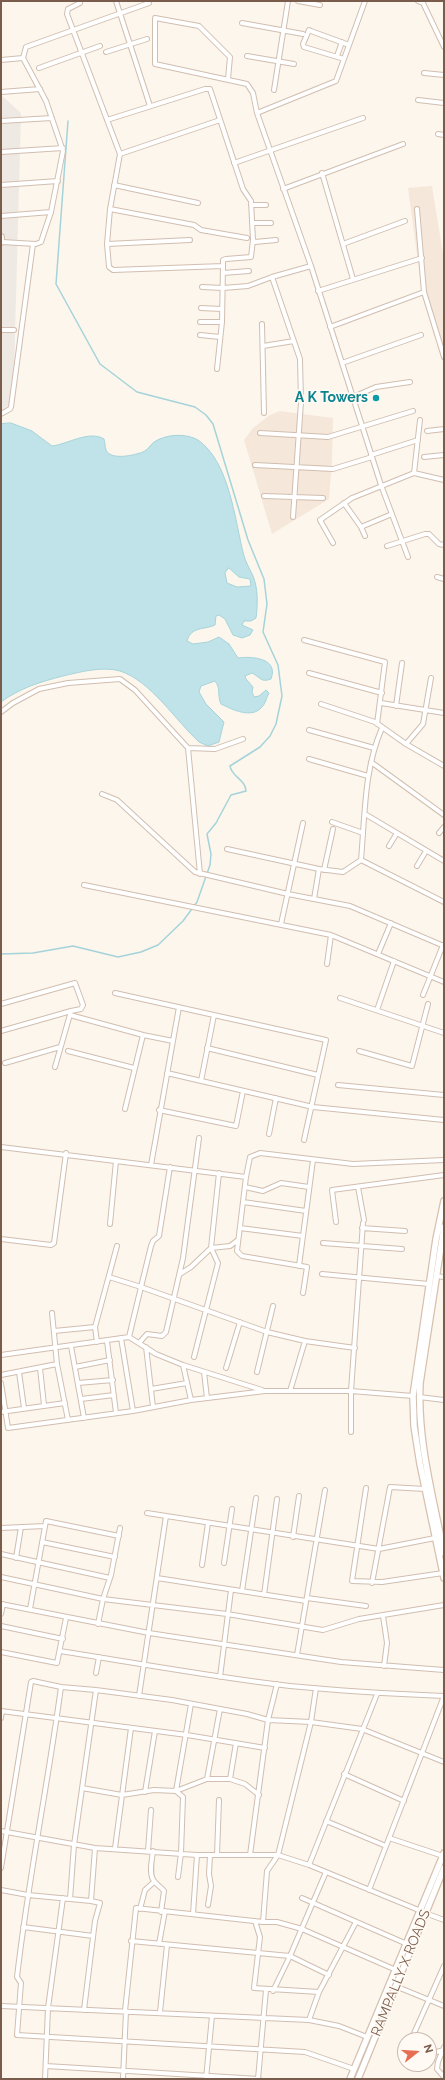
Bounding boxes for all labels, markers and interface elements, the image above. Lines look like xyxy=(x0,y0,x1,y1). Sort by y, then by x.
place label: A K Towers xyxy=(295,390,368,406)
marker: A K Towers xyxy=(371,393,381,403)
street label: RAMPALLY X ROADS xyxy=(368,1907,434,2039)
north arrow xyxy=(397,2032,437,2072)
text: N xyxy=(421,2043,435,2055)

